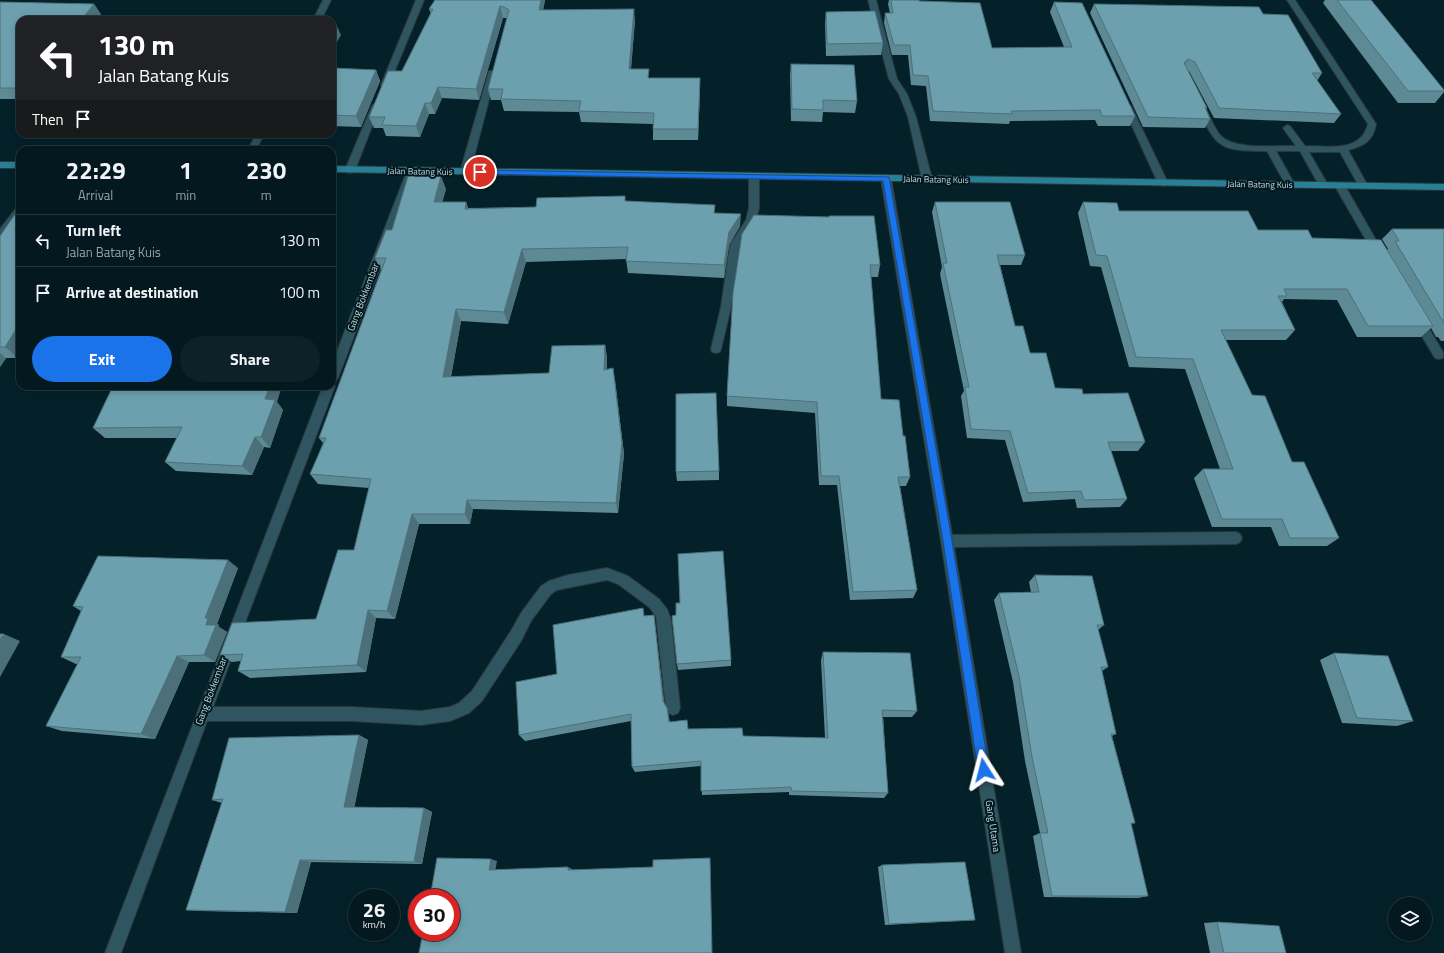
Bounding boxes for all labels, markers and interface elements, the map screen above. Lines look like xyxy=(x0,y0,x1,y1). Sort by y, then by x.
text: 130 m xyxy=(98,23,175,66)
icon: left xyxy=(32,32,84,84)
text: Jalan Batang Kuis xyxy=(98,62,229,89)
text: Then xyxy=(32,108,64,131)
icon: arrive xyxy=(72,108,94,130)
text: 22:29 xyxy=(66,152,126,188)
text: 1 xyxy=(179,152,193,188)
text: 230 xyxy=(246,152,286,188)
pin xyxy=(463,155,497,189)
icon: arrive xyxy=(469,161,491,183)
street label: Jalan Batang Kuis xyxy=(387,164,453,178)
street label: Jalan Batang Kuis xyxy=(903,172,969,186)
street label: Jalan Batang Kuis xyxy=(1227,177,1293,191)
text: Arrival xyxy=(78,185,113,205)
text: min xyxy=(175,185,196,205)
text: m xyxy=(261,185,272,205)
text: Turn left xyxy=(66,219,121,242)
text: 130 m xyxy=(279,229,320,252)
icon: left xyxy=(32,230,54,252)
text: Jalan Batang Kuis xyxy=(66,242,161,262)
street label: Gang Bokkembar xyxy=(343,260,383,333)
text: Arrive at destination xyxy=(66,281,199,304)
text: 100 m xyxy=(279,281,320,304)
icon: arrive xyxy=(32,282,54,304)
button: Exit xyxy=(32,336,172,382)
button: Share xyxy=(180,336,320,382)
street label: Gang Bokkembar xyxy=(191,654,231,727)
position arrow xyxy=(963,749,1005,791)
street label: Gang Utama xyxy=(982,799,1004,853)
speed limit sign: 30 xyxy=(408,889,460,941)
text: 26 xyxy=(363,894,385,925)
map controls xyxy=(1388,897,1432,941)
button: layers xyxy=(1388,897,1432,941)
text: km/h xyxy=(363,917,385,932)

